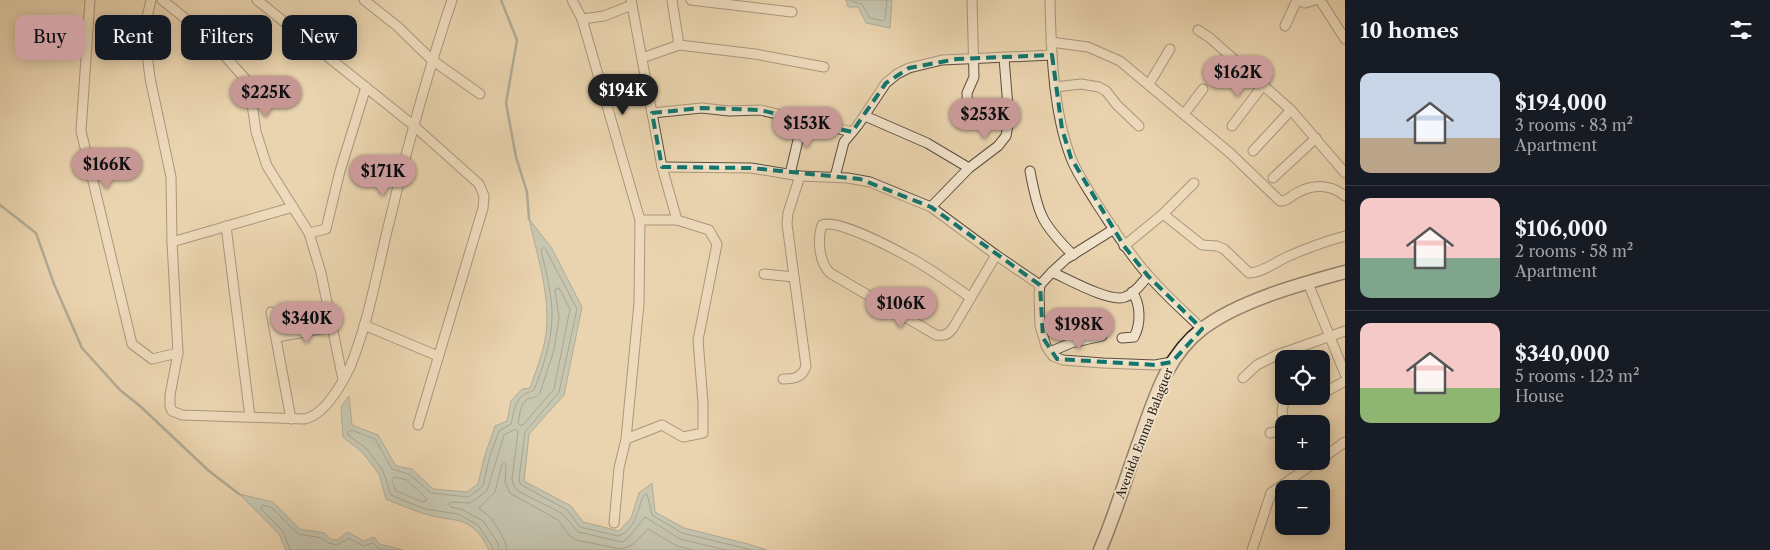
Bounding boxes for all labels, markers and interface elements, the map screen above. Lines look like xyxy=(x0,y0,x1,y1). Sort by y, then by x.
chip: Buy xyxy=(15,15,85,60)
chip: Rent xyxy=(95,15,171,60)
chip: Filters xyxy=(181,15,272,60)
chip: New xyxy=(282,15,357,60)
icon: filters xyxy=(1727,16,1755,44)
text: 10 homes xyxy=(1360,18,1459,43)
pin: $162K xyxy=(1203,56,1273,98)
text: $162K xyxy=(1214,62,1262,82)
pin: $194K xyxy=(588,74,658,116)
pin: $225K xyxy=(231,76,301,118)
text: $194K xyxy=(599,80,647,100)
text: $225K xyxy=(241,82,291,102)
text: $194,000 xyxy=(1515,90,1607,115)
icon: home xyxy=(1400,93,1460,153)
pin: $253K xyxy=(950,98,1020,140)
text: $253K xyxy=(960,104,1010,124)
pin: $153K xyxy=(772,106,842,149)
text: $153K xyxy=(784,113,830,133)
text: 3 rooms · 83 m² xyxy=(1515,115,1633,135)
text: Apartment xyxy=(1515,135,1597,155)
pin: $166K xyxy=(72,148,142,190)
text: $166K xyxy=(83,154,131,174)
pin: $171K xyxy=(348,154,418,197)
text: $171K xyxy=(361,161,405,181)
text: $106,000 xyxy=(1515,216,1608,241)
icon: home xyxy=(1400,218,1460,278)
text: 2 rooms · 58 m² xyxy=(1515,241,1633,261)
text: Apartment xyxy=(1515,261,1597,281)
pin: $106K xyxy=(866,286,936,329)
text: $106K xyxy=(877,293,925,313)
pin: $340K xyxy=(272,302,342,344)
text: $340K xyxy=(282,308,332,328)
pin: $198K xyxy=(1044,308,1114,350)
text: $198K xyxy=(1055,314,1103,334)
text: $340,000 xyxy=(1515,341,1610,366)
icon: home xyxy=(1400,343,1460,403)
map controls xyxy=(1275,350,1330,535)
button: locate xyxy=(1275,350,1330,405)
street label: Avenida Emma Balaguer xyxy=(1112,365,1176,502)
text: 5 rooms · 123 m² xyxy=(1515,366,1639,386)
text: House xyxy=(1515,386,1564,406)
button: + xyxy=(1275,415,1330,470)
button: − xyxy=(1275,480,1330,535)

